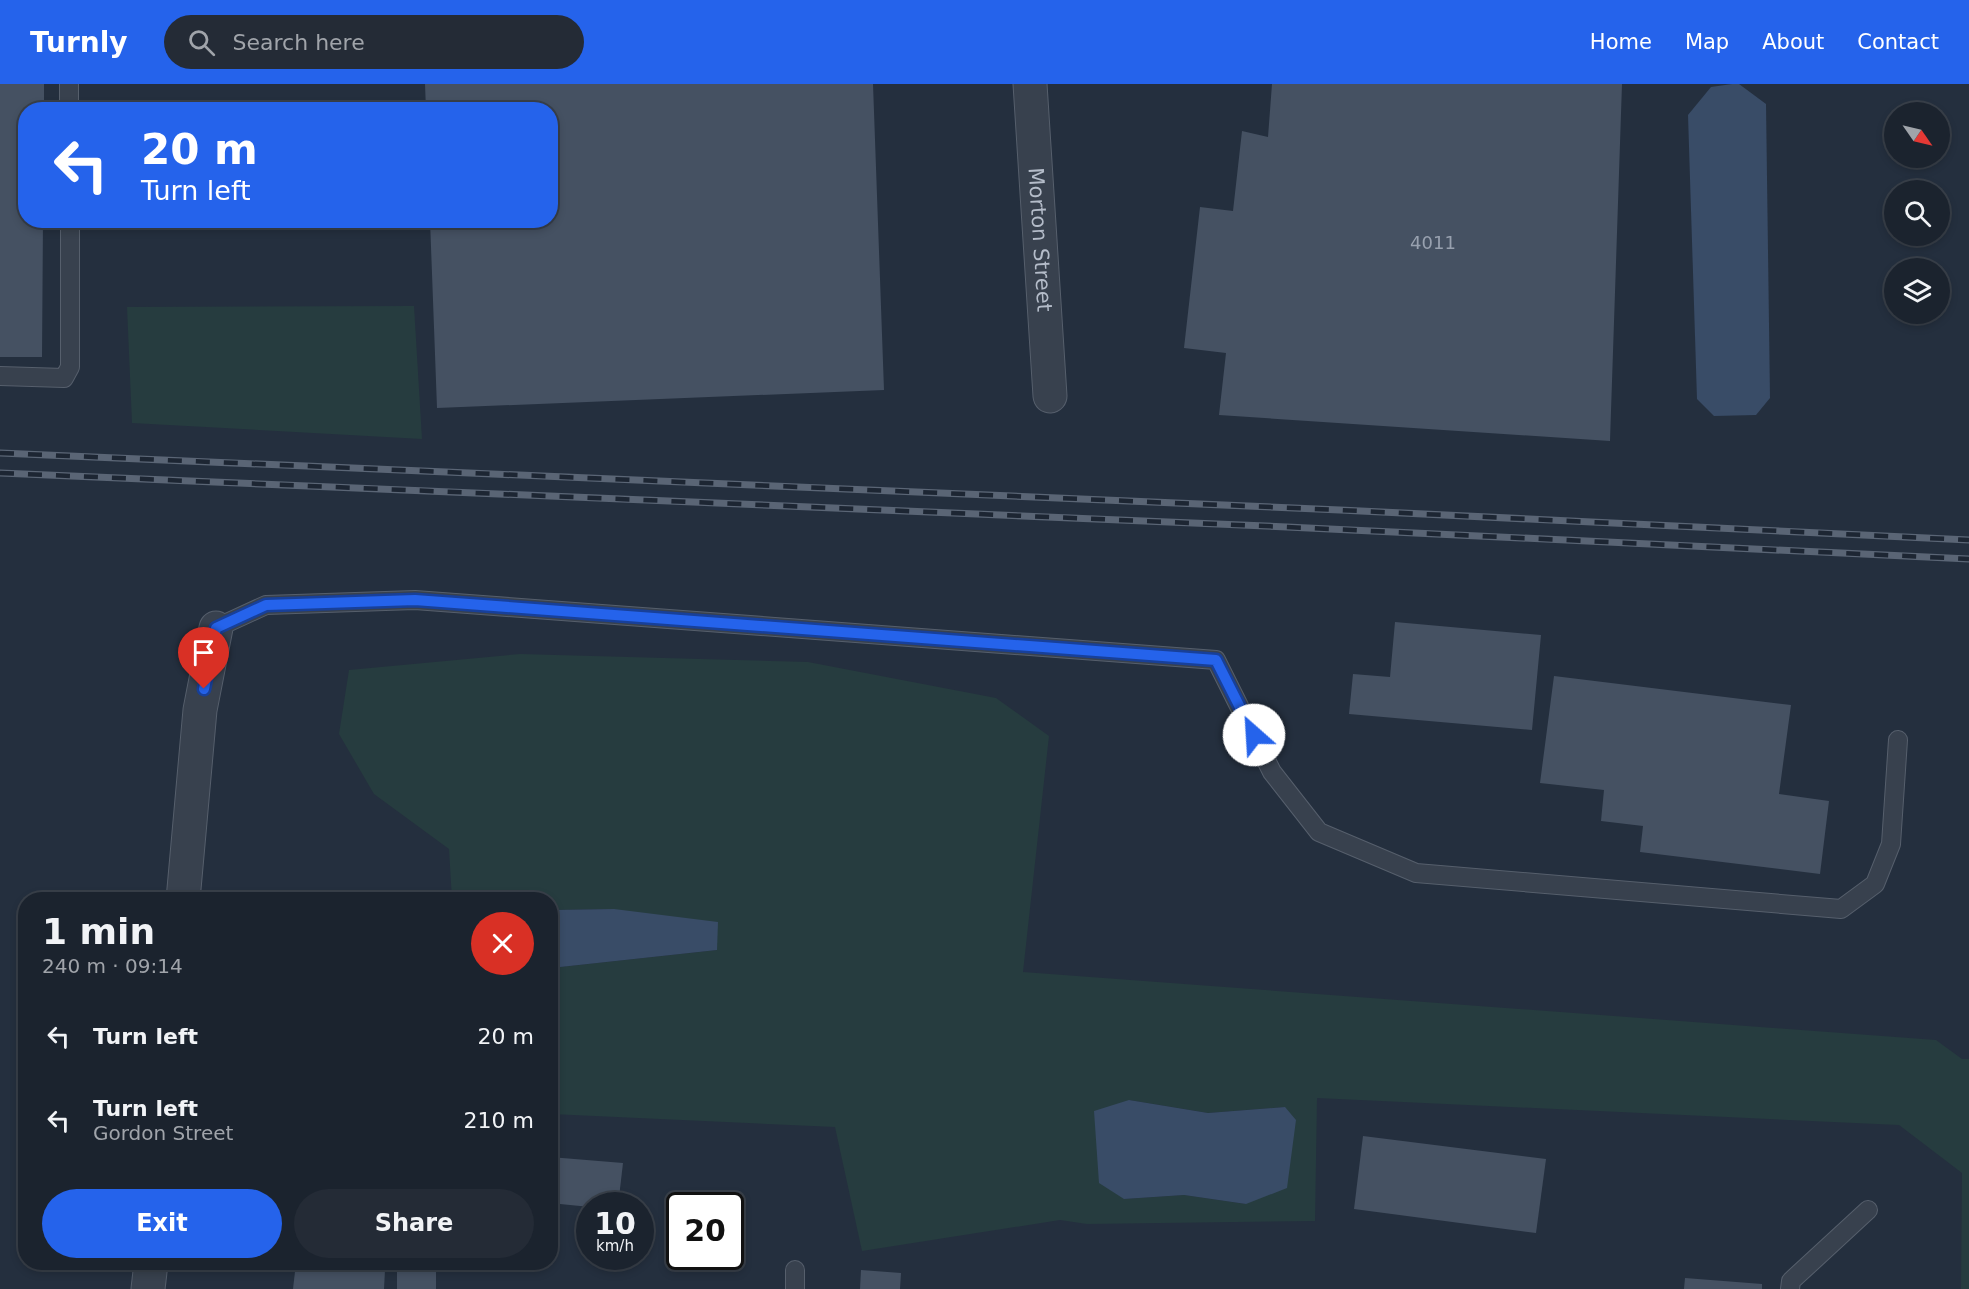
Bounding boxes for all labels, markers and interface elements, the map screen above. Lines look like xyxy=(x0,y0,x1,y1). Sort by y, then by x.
search box xyxy=(164,15,584,69)
text: Turnly xyxy=(30,26,128,59)
icon: search xyxy=(185,26,218,59)
text: Search here xyxy=(233,30,365,55)
text: Home xyxy=(1590,30,1652,54)
text: Map xyxy=(1685,30,1729,54)
text: About xyxy=(1762,30,1824,54)
text: Contact xyxy=(1857,30,1939,54)
north arrow xyxy=(1884,102,1950,168)
map controls xyxy=(1884,102,1950,324)
text: 20 m xyxy=(141,125,258,174)
icon: left xyxy=(42,126,120,204)
street label: Morton Street xyxy=(1023,167,1057,313)
text: Turn left xyxy=(141,175,251,206)
button: search xyxy=(1884,180,1950,246)
house number: 4011 xyxy=(1410,232,1456,253)
button: layers xyxy=(1884,258,1950,324)
pin xyxy=(178,627,229,689)
icon: arrive xyxy=(187,636,220,669)
position arrow xyxy=(1222,703,1286,767)
text: 1 min xyxy=(42,911,155,952)
button: close xyxy=(471,912,534,975)
text: 240 m · 09:14 xyxy=(42,954,183,978)
icon: left xyxy=(42,1020,75,1053)
text: Turn left xyxy=(93,1024,198,1049)
text: 20 m xyxy=(478,1024,534,1049)
text: Turn left xyxy=(93,1096,198,1121)
icon: left xyxy=(42,1104,75,1137)
text: 210 m xyxy=(464,1108,534,1133)
text: Gordon Street xyxy=(93,1121,233,1145)
button: Exit xyxy=(42,1189,282,1258)
button: Share xyxy=(294,1189,534,1258)
speed limit sign: 20 xyxy=(666,1192,744,1270)
text: 10 xyxy=(594,1206,636,1241)
text: km/h xyxy=(596,1237,634,1255)

